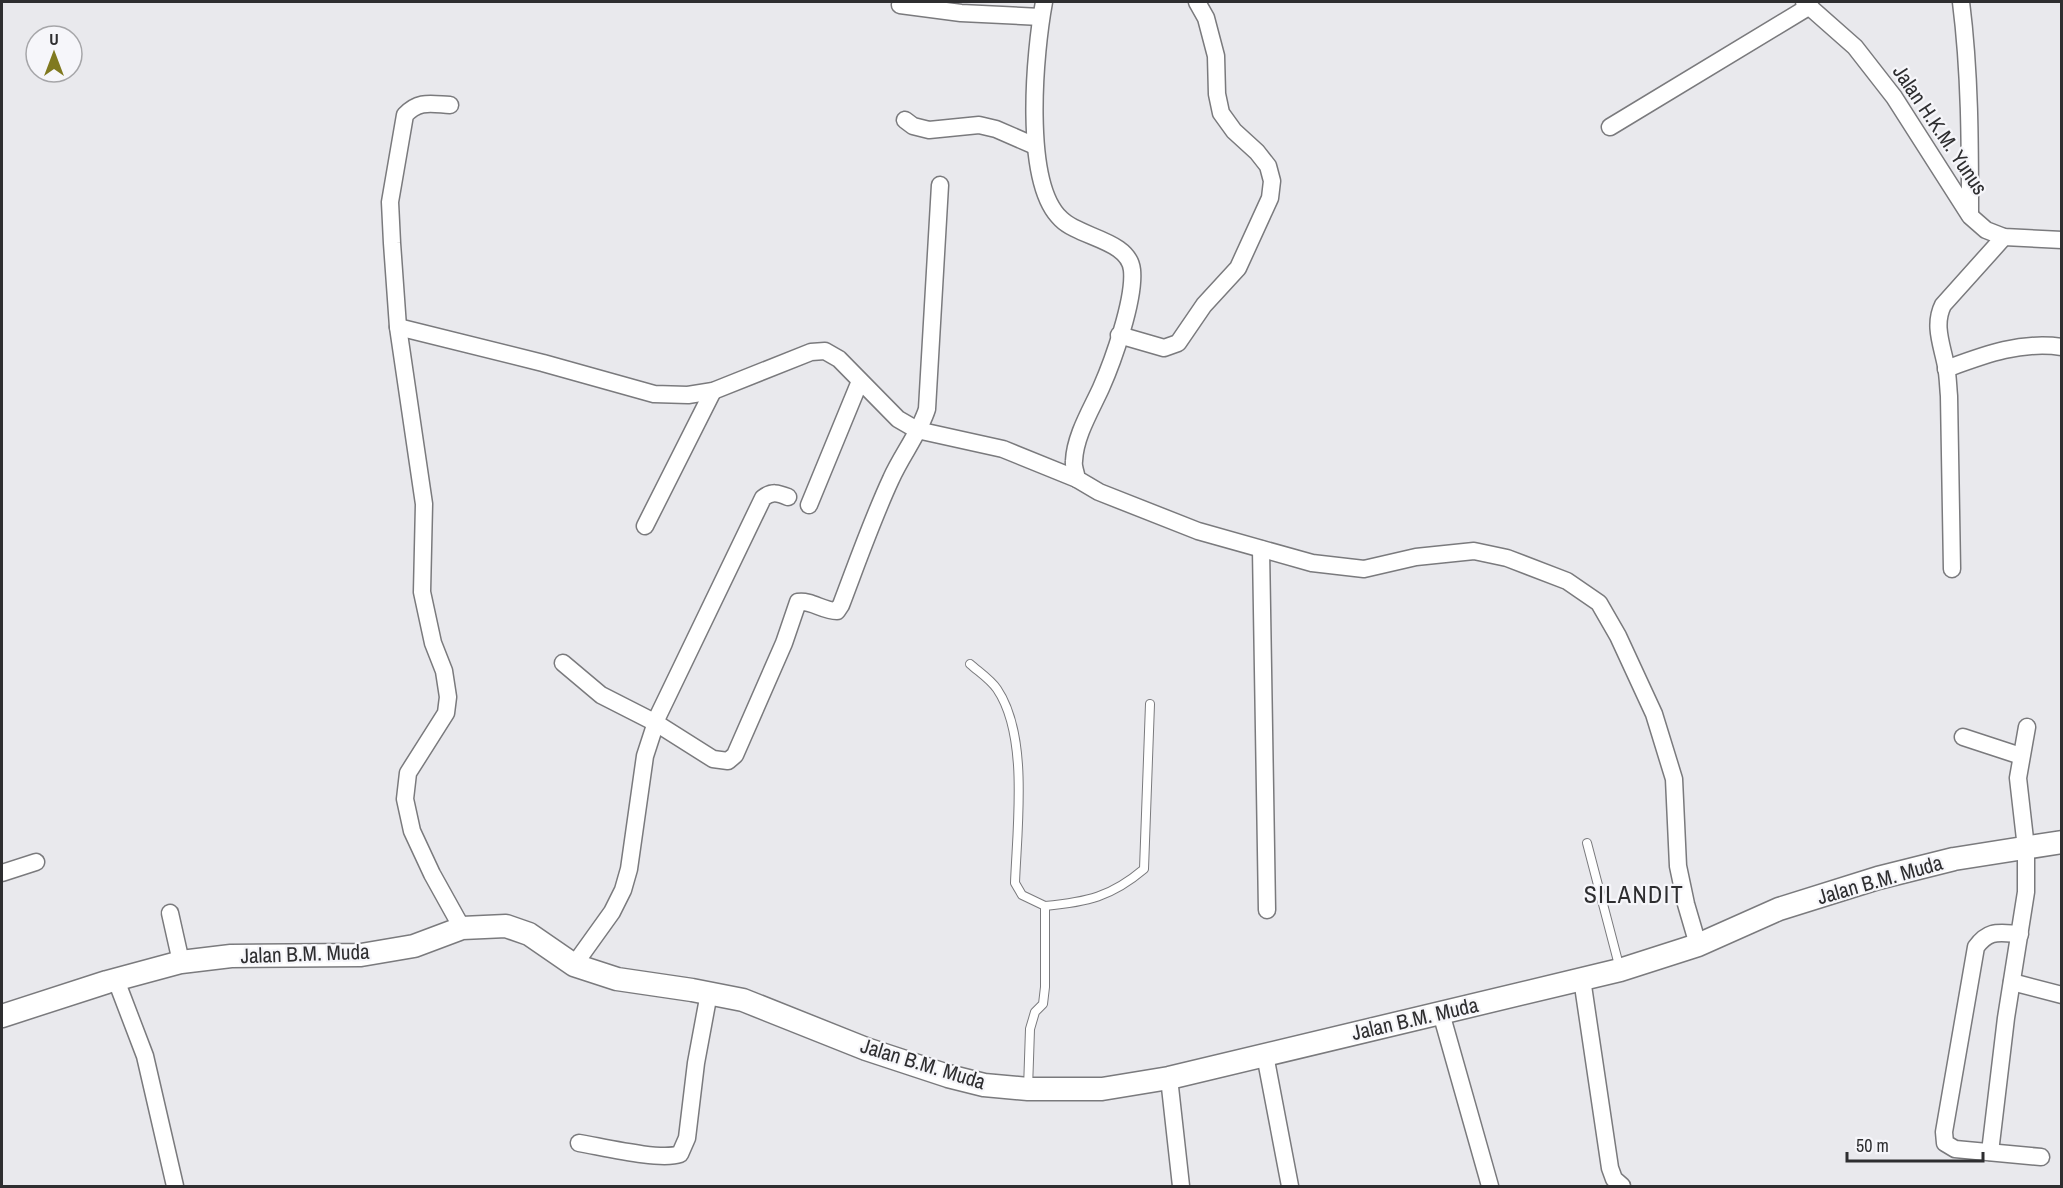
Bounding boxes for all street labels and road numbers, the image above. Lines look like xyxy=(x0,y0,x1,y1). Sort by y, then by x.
street label: Jalan H.K.M. Yunus xyxy=(1886,59,1995,200)
street label: Jalan B.M. Muda xyxy=(1814,848,1946,911)
street label: Jalan B.M. Muda xyxy=(240,937,370,970)
street label: Jalan B.M. Muda xyxy=(1349,990,1482,1047)
street label: Jalan B.M. Muda xyxy=(857,1031,990,1096)

